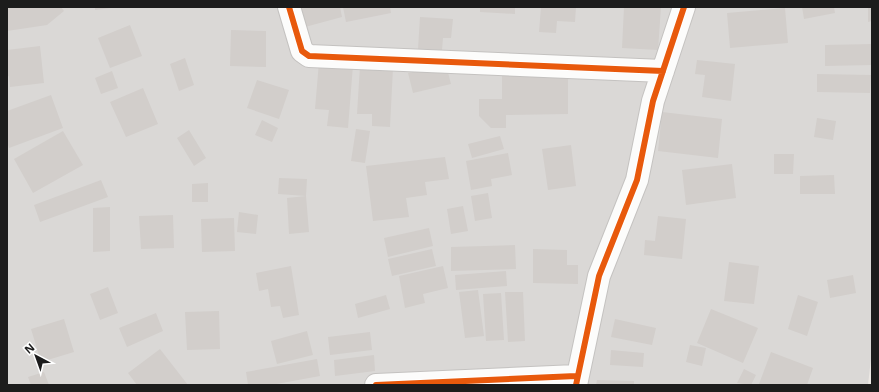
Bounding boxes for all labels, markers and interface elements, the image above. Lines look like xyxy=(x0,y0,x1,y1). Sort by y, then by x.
north arrow xyxy=(16,336,56,376)
text: N xyxy=(21,339,37,357)

